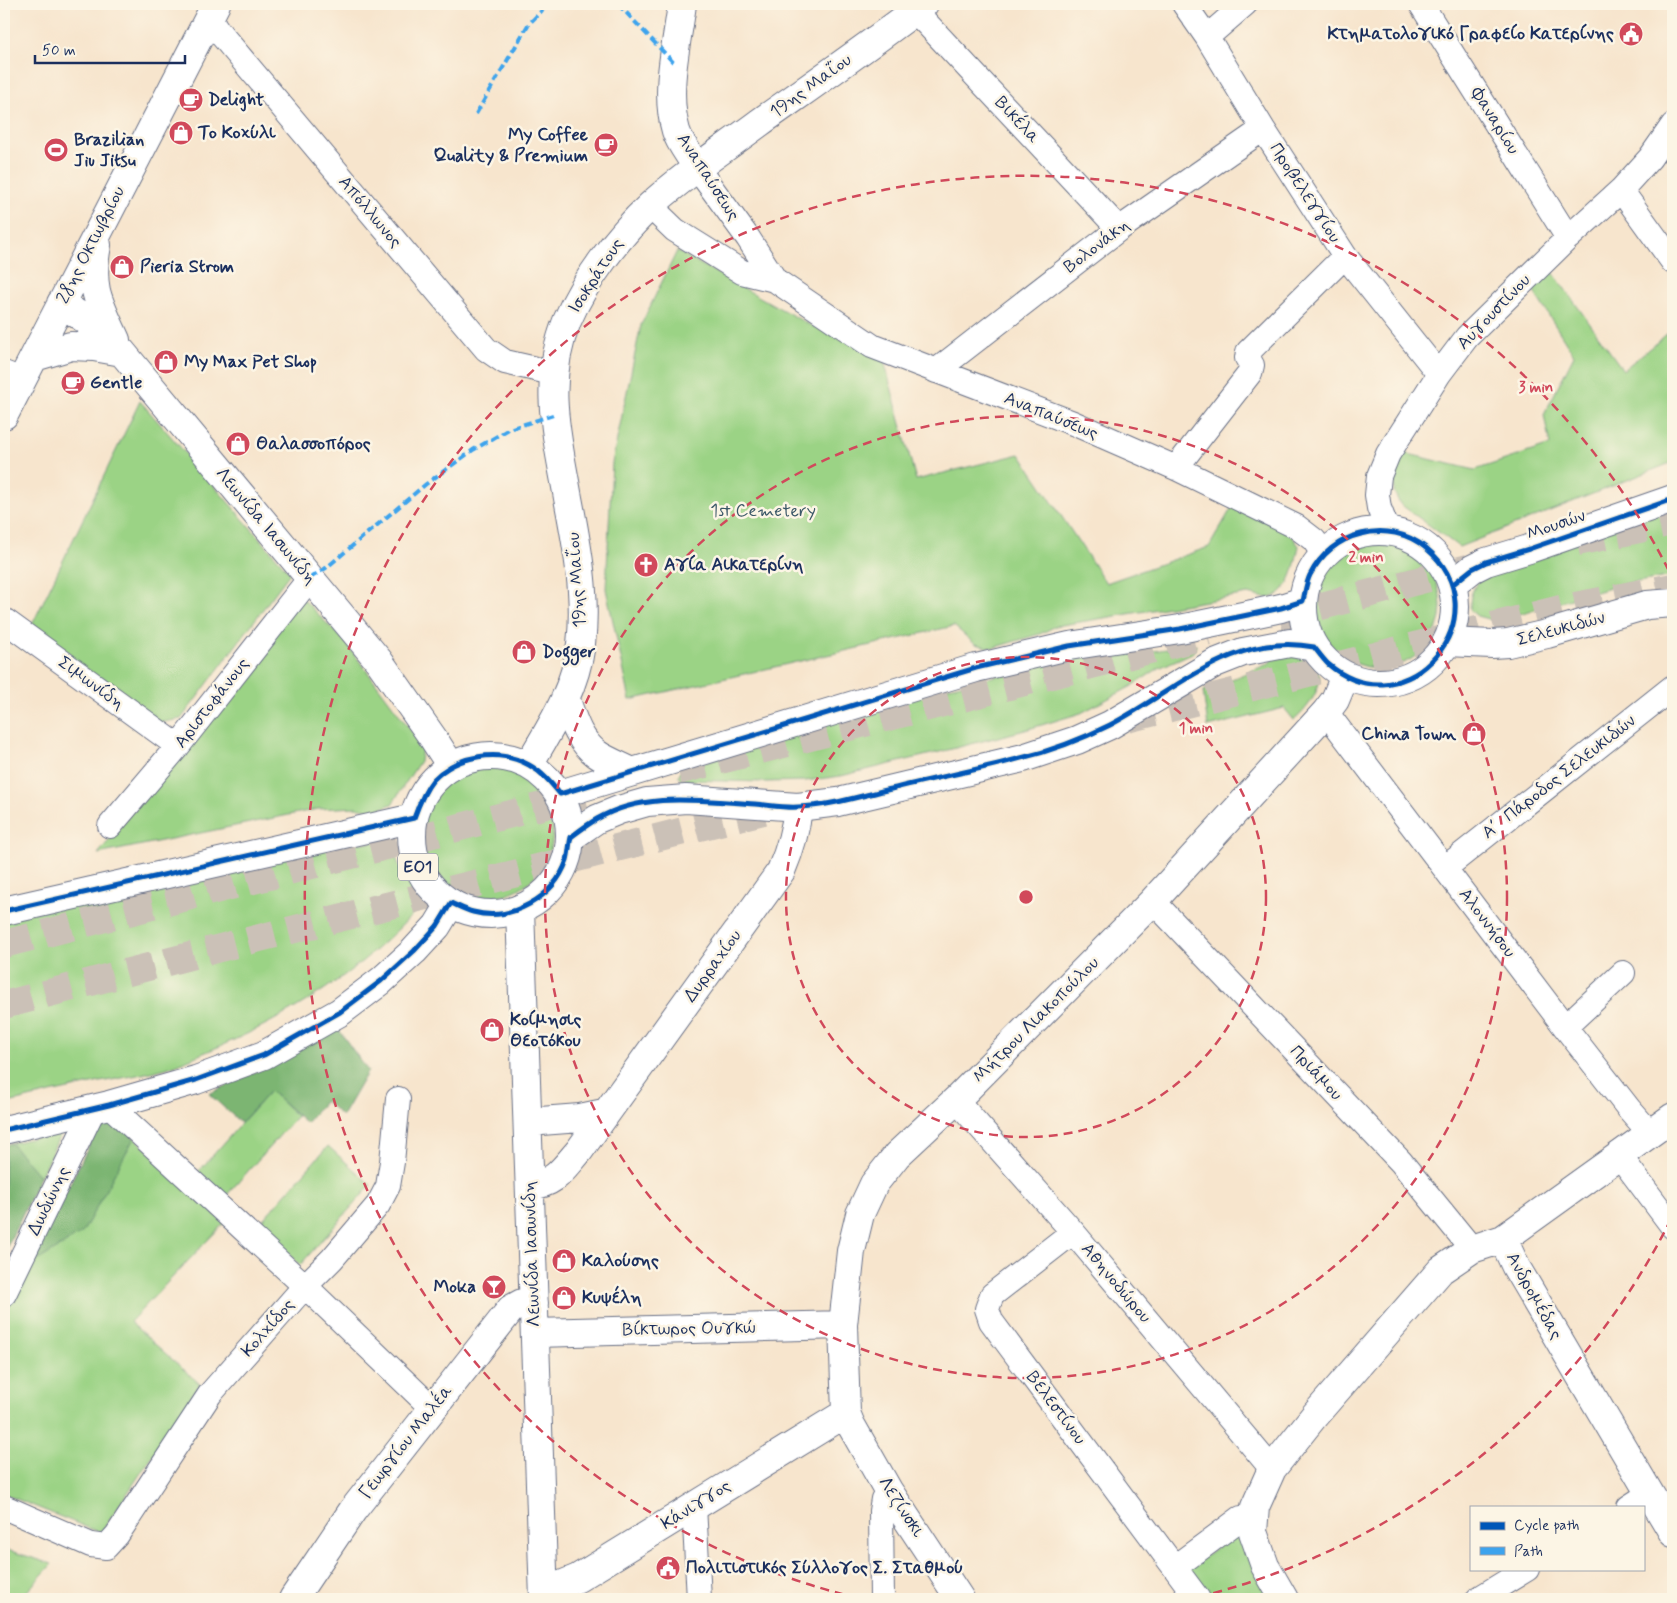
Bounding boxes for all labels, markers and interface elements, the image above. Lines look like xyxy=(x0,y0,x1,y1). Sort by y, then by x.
public building icon: Κτηματολογικό Γραφείο Κατερίνης xyxy=(1618,21,1644,47)
place label: Κτηματολογικό Γραφείο Κατερίνης xyxy=(1327,22,1614,46)
scale bar xyxy=(35,32,185,64)
text: 50 m xyxy=(42,41,76,61)
street label: 19ης Μαΐου xyxy=(765,48,857,124)
street label: Φαναρίου xyxy=(1464,82,1525,159)
cafe icon: Delight xyxy=(178,87,204,113)
place label: Delight xyxy=(208,88,265,112)
street label: Βικέλα xyxy=(989,91,1046,149)
shop icon: Το Κοχύλι xyxy=(168,120,194,146)
place label: Το Κοχύλι xyxy=(197,121,276,145)
place label: My Coffee Quality & Premium xyxy=(434,123,589,168)
place label: Brazilian Jiu Jitsu xyxy=(74,128,144,173)
street label: Αναπαύσεως xyxy=(671,129,745,225)
cafe icon: My Coffee Quality & Premium xyxy=(593,132,619,158)
sports icon: Brazilian Jiu Jitsu xyxy=(43,137,69,163)
street label: Προβελεγγίου xyxy=(1264,138,1346,248)
street label: Απόλλωνος xyxy=(333,171,407,253)
street label: 28ης Οκτωβρίου xyxy=(51,182,131,308)
street label: Βολονάκη xyxy=(1059,213,1135,279)
street label: Ισοκράτους xyxy=(563,234,629,318)
shop icon: Pieria Strom xyxy=(109,254,135,280)
place label: Pieria Strom xyxy=(140,255,234,279)
street label: Αυγουστίνου xyxy=(1452,269,1536,355)
shop icon: My Max Pet Shop xyxy=(153,349,179,375)
place label: My Max Pet Shop xyxy=(184,350,317,374)
cafe icon: Gentle xyxy=(60,370,86,396)
place label: Gentle xyxy=(90,371,142,395)
text: 3 min xyxy=(1519,378,1553,398)
street label: Αναπαύσεως xyxy=(1000,386,1102,446)
shop icon: Θαλασσοπόρος xyxy=(225,431,251,457)
place label: Θαλασσοπόρος xyxy=(256,432,371,456)
street label: Λεωνίδα Ιασωνίδη xyxy=(210,462,322,590)
park label: 1st Cemetery xyxy=(710,499,816,523)
street label: Μουσών xyxy=(1523,504,1589,546)
street label: 19ης Μαΐου xyxy=(562,531,592,629)
text: 2 min xyxy=(1348,548,1384,568)
church icon: Αγία Αικατερίνη xyxy=(633,552,659,578)
place label: Αγία Αικατερίνη xyxy=(664,553,804,577)
street label: Σελευκιδών xyxy=(1514,606,1608,652)
shop icon: Dogger xyxy=(511,639,537,665)
place label: Dogger xyxy=(542,640,596,666)
street label: Σιμωνίδη xyxy=(53,651,129,715)
street label: Αριστοφάνους xyxy=(169,653,255,753)
street label: Α΄ Πάροδος Σελευκιδών xyxy=(1477,709,1641,845)
text: 1 min xyxy=(1179,719,1213,739)
shop icon: China Town xyxy=(1461,721,1487,747)
place label: China Town xyxy=(1361,722,1457,746)
road number: ΕΟ1 xyxy=(398,854,438,880)
street label: Αλοννήσου xyxy=(1453,883,1521,963)
centre of rings xyxy=(1017,888,1035,906)
street label: Δυρραχίου xyxy=(679,925,747,1007)
street label: Μήτρου Λιακοπούλου xyxy=(967,951,1105,1089)
place label: Κοίμησις Θεοτόκου xyxy=(510,1008,582,1053)
shop icon: Κοίμησις Θεοτόκου xyxy=(479,1017,505,1043)
street label: Πριάμου xyxy=(1284,1040,1348,1106)
street label: Δωδώνης xyxy=(22,1162,76,1239)
street label: Λεωνίδα Ιασωνίδη xyxy=(517,1181,547,1327)
street label: Αθηνοδώρου xyxy=(1075,1238,1157,1328)
shop icon: Καλούσης xyxy=(551,1248,577,1274)
street label: Ανδρομέδας xyxy=(1500,1248,1569,1344)
place label: Καλούσης xyxy=(582,1249,659,1273)
bar icon: Moka xyxy=(481,1274,507,1300)
place label: Moka xyxy=(434,1275,476,1299)
shop icon: Κυψέλη xyxy=(551,1285,577,1311)
place label: Κυψέλη xyxy=(582,1285,642,1310)
street label: Κολχίδος xyxy=(236,1293,300,1362)
street label: Βίκτωρος Ουγκώ xyxy=(622,1316,756,1342)
street label: Βελεστίνου xyxy=(1020,1366,1092,1450)
street label: Γεωργίου Μαλέα xyxy=(353,1379,458,1504)
street label: Λεζίνσκι xyxy=(872,1472,930,1543)
street label: Κάνιγγος xyxy=(657,1474,736,1536)
legend xyxy=(1470,1506,1644,1570)
text: Cycle path xyxy=(1514,1516,1579,1536)
text: Path xyxy=(1514,1542,1543,1562)
public building icon: Πολιτιστικός Σύλλογος Σ. Σταθμού xyxy=(655,1555,681,1581)
place label: Πολιτιστικός Σύλλογος Σ. Σταθμού xyxy=(686,1556,963,1580)

